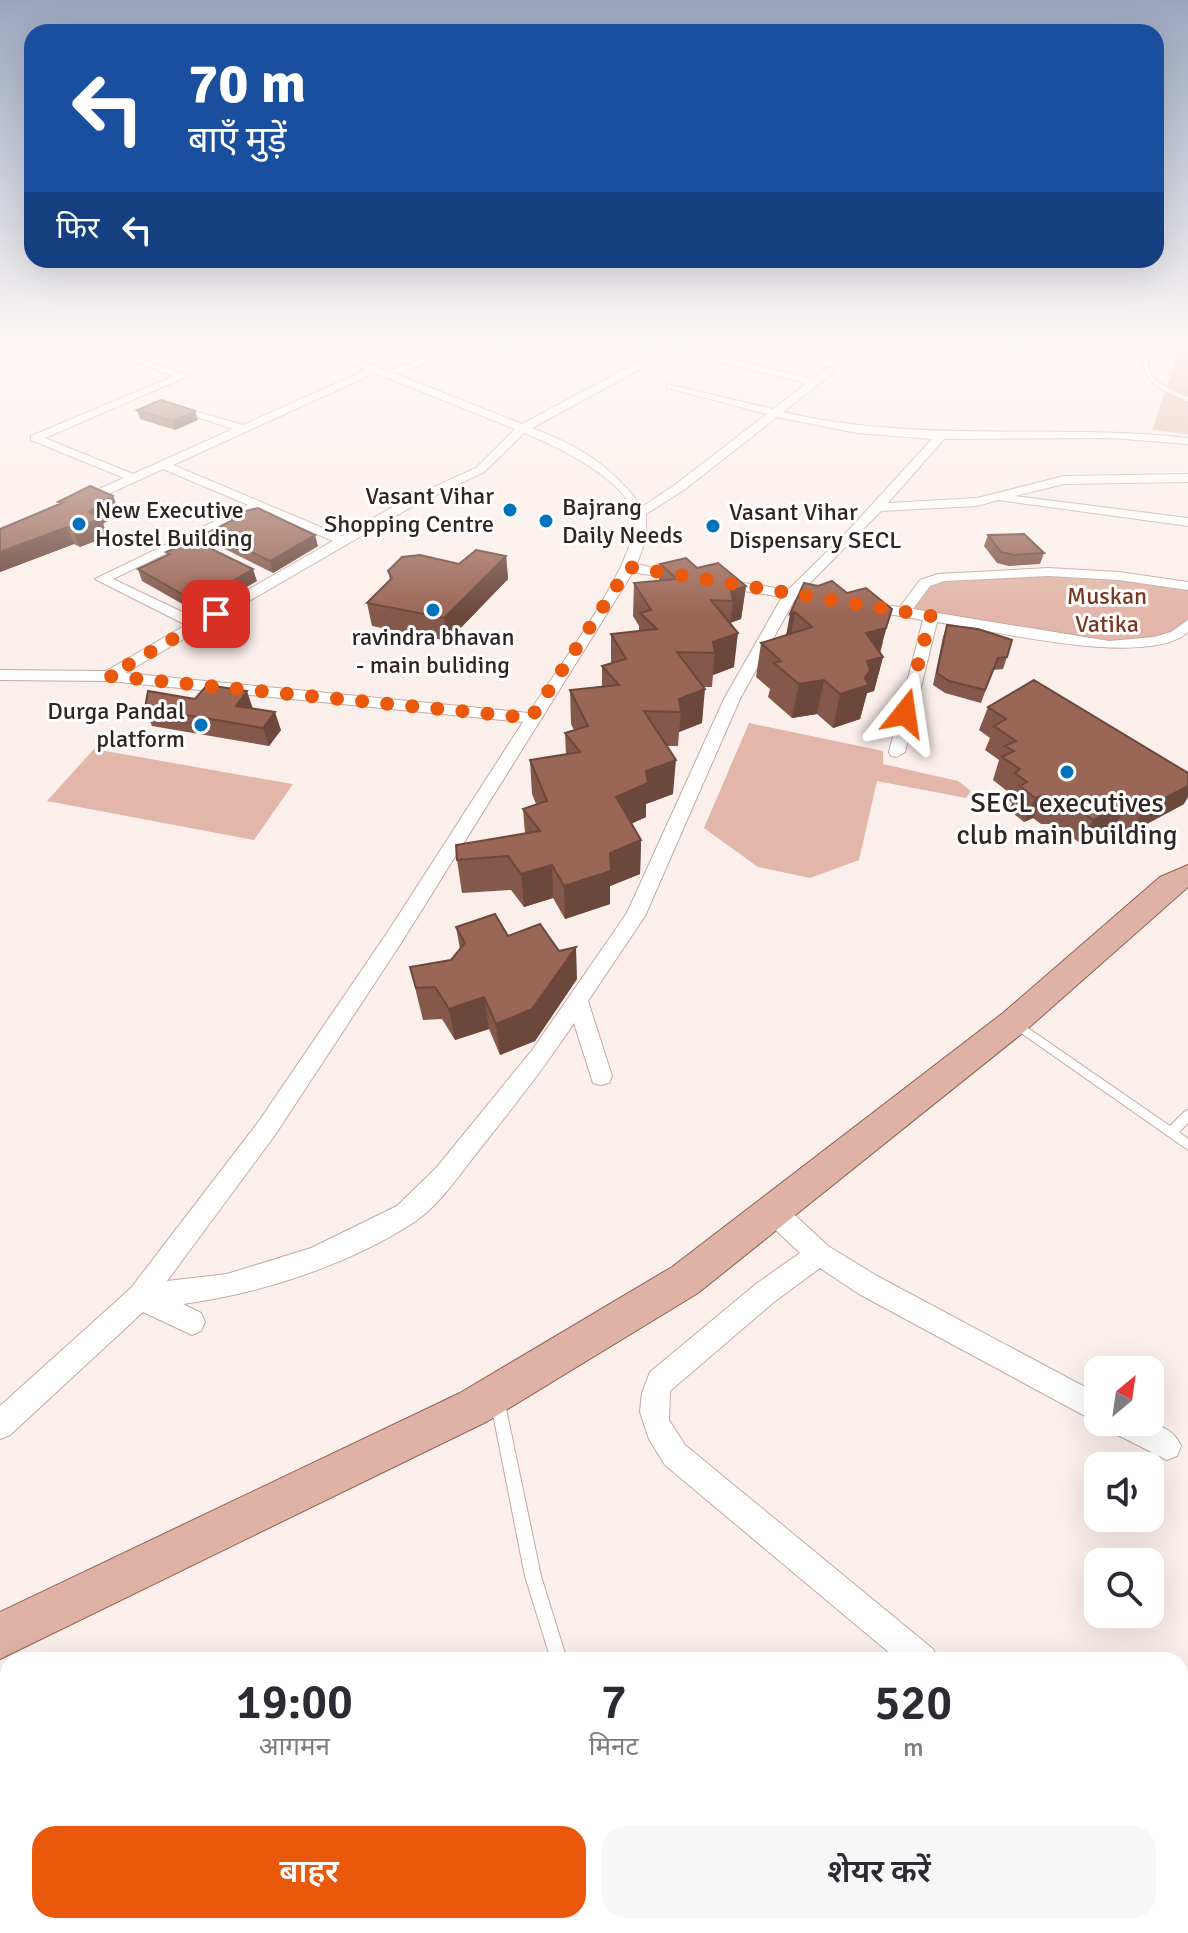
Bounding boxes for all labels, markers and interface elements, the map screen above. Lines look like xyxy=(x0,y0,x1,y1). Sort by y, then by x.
text: 70 m xyxy=(188,49,306,118)
icon: left xyxy=(56,56,160,160)
text: बाएँ मुड़ें xyxy=(188,118,287,163)
icon: left xyxy=(115,208,159,252)
text: फिर xyxy=(56,210,99,247)
place label: Vasant Vihar Shopping Centre xyxy=(324,481,494,539)
place label: Bajrang Daily Needs xyxy=(562,492,683,550)
place label: New Executive Hostel Building xyxy=(95,495,253,553)
place label: Vasant Vihar Dispensary SECL xyxy=(729,497,902,555)
marker: Vasant Vihar Shopping Centre xyxy=(501,501,519,519)
marker: Bajrang Daily Needs xyxy=(537,512,555,530)
marker: New Executive Hostel Building xyxy=(70,515,88,533)
marker: Vasant Vihar Dispensary SECL xyxy=(704,517,722,535)
pin xyxy=(182,580,250,648)
park label: Muskan Vatika xyxy=(1067,581,1147,639)
icon: arrive xyxy=(194,592,238,636)
marker: ravindra bhavan - main buliding xyxy=(424,601,442,619)
place label: ravindra bhavan - main buliding xyxy=(351,622,515,680)
position arrow xyxy=(863,671,947,755)
place label: Durga Pandal platform xyxy=(47,696,185,754)
marker: Durga Pandal platform xyxy=(192,716,210,734)
marker: SECL executives club main building xyxy=(1058,763,1076,781)
place label: SECL executives club main building xyxy=(957,786,1177,852)
north arrow xyxy=(1084,1356,1164,1436)
map controls xyxy=(1084,1356,1164,1628)
button: sound xyxy=(1084,1452,1164,1532)
button: search xyxy=(1084,1548,1164,1628)
text: 19:00 xyxy=(236,1673,353,1732)
text: 7 xyxy=(601,1673,627,1732)
text: 520 xyxy=(874,1674,952,1733)
text: आगमन xyxy=(259,1731,330,1763)
text: मिनट xyxy=(589,1731,639,1763)
text: m xyxy=(903,1732,924,1764)
button: बाहर xyxy=(32,1826,586,1918)
button: शेयर करें xyxy=(602,1826,1156,1918)

